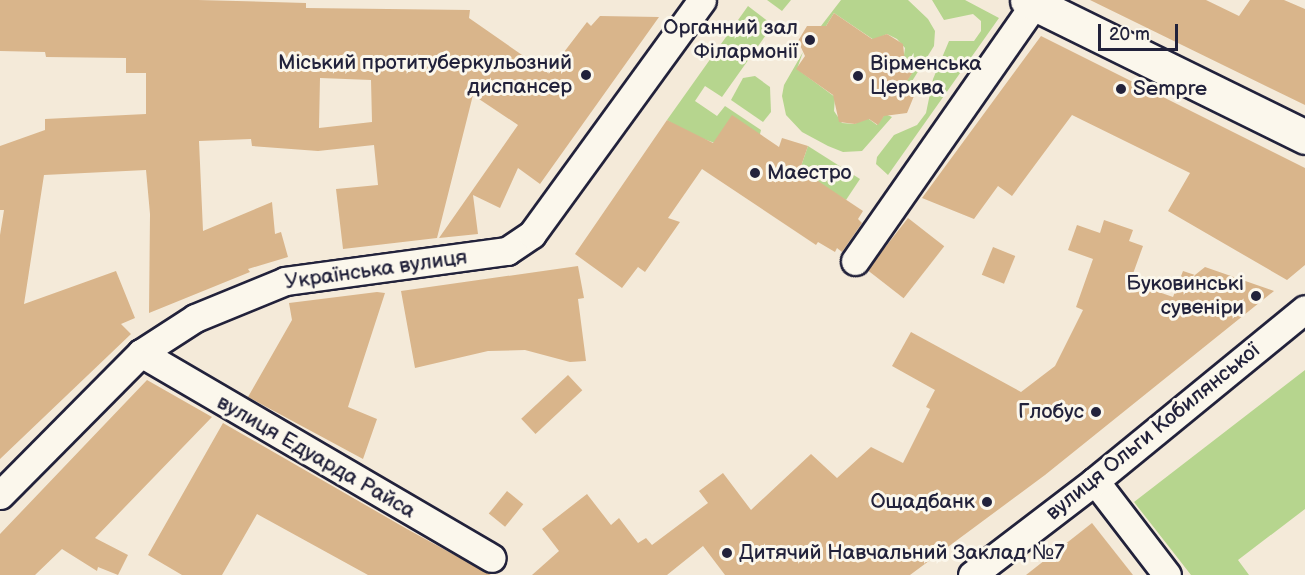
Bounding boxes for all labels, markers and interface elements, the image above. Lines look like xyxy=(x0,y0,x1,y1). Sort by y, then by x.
scale bar xyxy=(1101,12,1180,50)
place label: Органний зал Філармонії xyxy=(663,15,798,65)
text: 20 m xyxy=(1109,24,1150,45)
marker: Органний зал Філармонії xyxy=(803,33,817,47)
place label: Міський протитуберкульозний диспансер xyxy=(278,50,572,100)
place label: Вірменська Церква xyxy=(870,51,982,101)
marker: Міський протитуберкульозний диспансер xyxy=(577,66,595,84)
marker: Вірменська Церква xyxy=(851,69,865,83)
place label: Sempre xyxy=(1133,76,1207,102)
marker: Sempre xyxy=(1114,82,1128,96)
place label: Маестро xyxy=(767,160,852,186)
marker: Маестро xyxy=(748,166,762,180)
street label: Українська вулиця xyxy=(283,245,469,295)
place label: Буковинські сувеніри xyxy=(1126,271,1244,321)
marker: Буковинські сувеніри xyxy=(1249,289,1263,303)
street label: вулиця Ольги Кобилянської xyxy=(1041,338,1265,526)
street label: вулиця Едуарда Райса xyxy=(212,390,420,524)
place label: Глобус xyxy=(1018,399,1084,425)
marker: Глобус xyxy=(1089,405,1103,419)
place label: Ощадбанк xyxy=(871,489,975,515)
marker: Ощадбанк xyxy=(980,495,994,509)
place label: Дитячий Навчальний Заклад №7 xyxy=(739,540,1065,566)
marker: Дитячий Навчальний Заклад №7 xyxy=(720,546,734,560)

